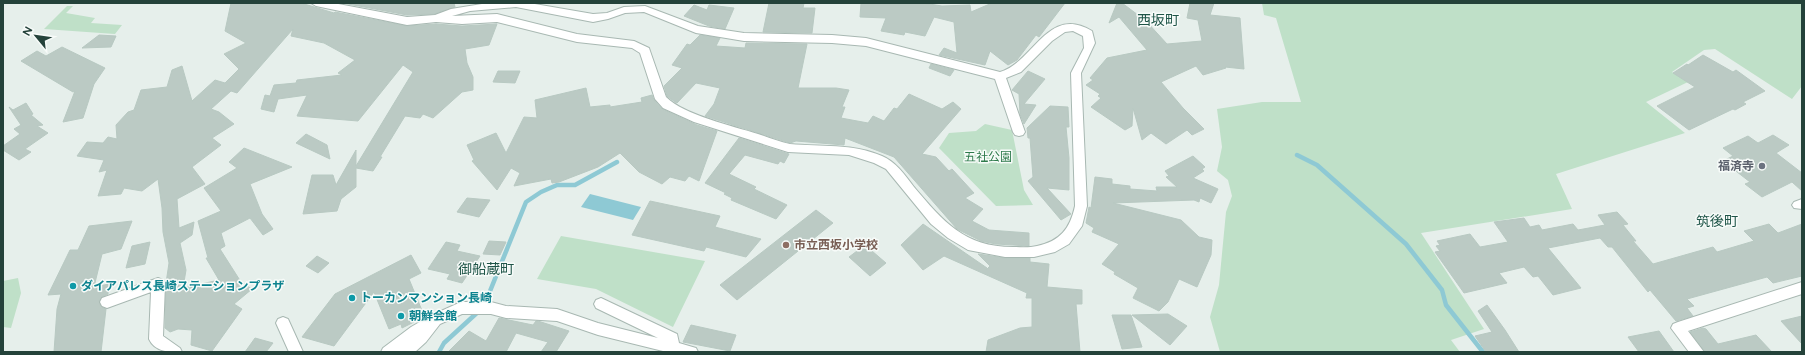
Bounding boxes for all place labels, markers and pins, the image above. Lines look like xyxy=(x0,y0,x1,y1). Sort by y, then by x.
place label: 福済寺 xyxy=(1718,159,1754,173)
marker: 福済寺 xyxy=(1757,161,1767,171)
place label: 市立西坂小学校 xyxy=(794,238,878,252)
marker: 市立西坂小学校 xyxy=(781,240,791,250)
place label: ダイアパレス長崎ステーションプラザ xyxy=(81,279,284,293)
marker: ダイアパレス長崎ステーションプラザ xyxy=(68,281,78,291)
place label: トーカンマンション長崎 xyxy=(360,291,492,305)
marker: トーカンマンション長崎 xyxy=(347,293,357,303)
place label: 朝鮮会館 xyxy=(409,309,457,323)
marker: 朝鮮会館 xyxy=(396,311,406,321)

